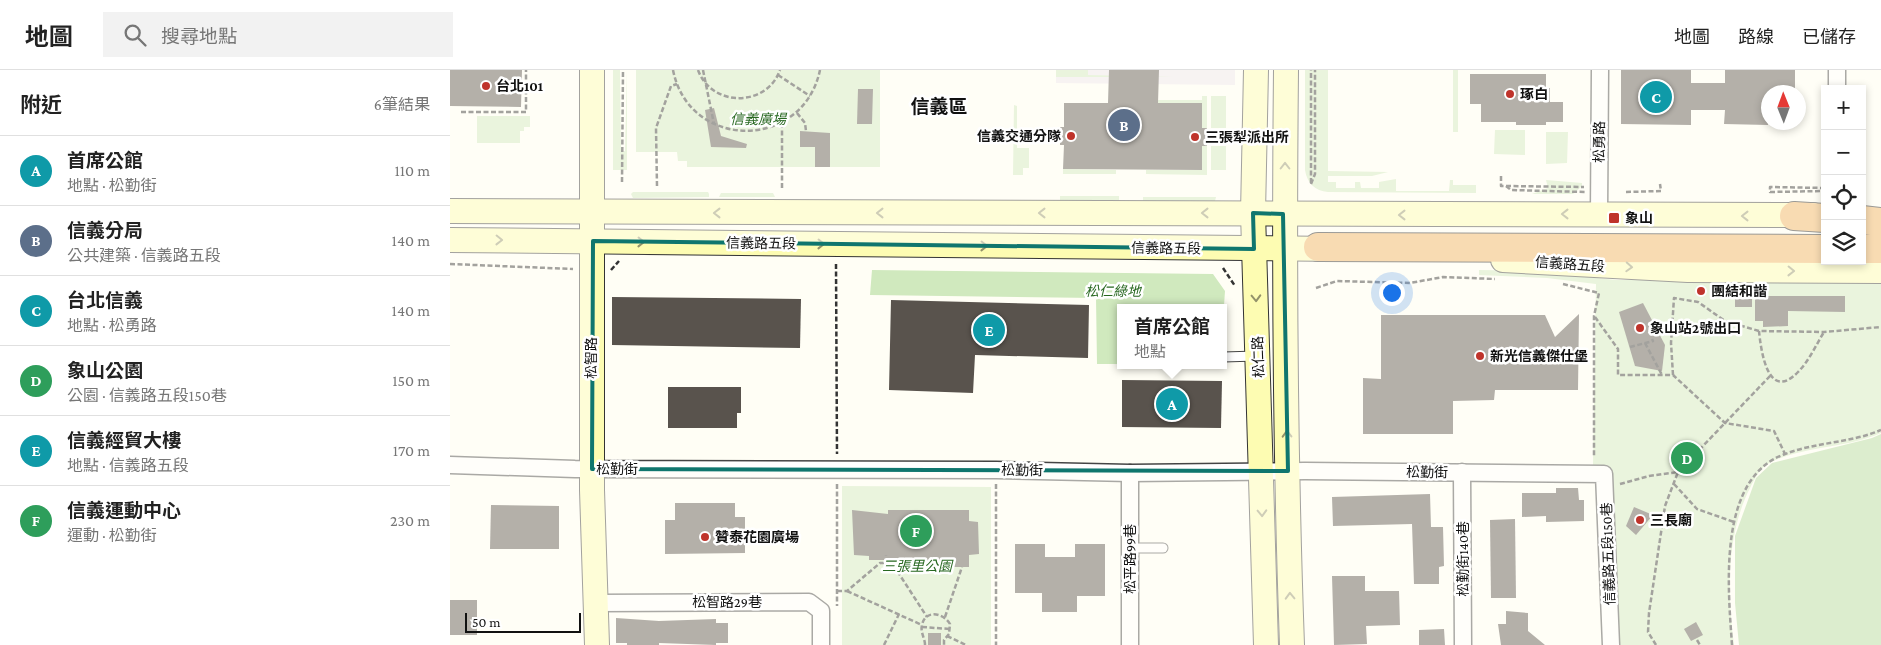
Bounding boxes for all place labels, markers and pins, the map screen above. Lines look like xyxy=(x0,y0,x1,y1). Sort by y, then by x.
place label: 台北101 xyxy=(496,78,543,94)
pin: C xyxy=(1640,78,1672,116)
marker: 台北101 xyxy=(480,80,492,92)
place label: 琢白 xyxy=(1520,86,1548,102)
marker: 琢白 xyxy=(1504,88,1516,100)
pin: B xyxy=(1108,106,1140,144)
place label: 信義交通分隊 xyxy=(977,128,1061,144)
place label: 三張犁派出所 xyxy=(1205,129,1289,145)
marker: 信義交通分隊 xyxy=(1065,130,1077,142)
marker: 三張犁派出所 xyxy=(1189,131,1201,143)
place label: 象山 xyxy=(1625,210,1653,226)
marker: 象山 xyxy=(1607,211,1621,225)
place label: 團結和諧 xyxy=(1711,283,1767,299)
marker: 團結和諧 xyxy=(1695,285,1707,297)
pin: E xyxy=(973,311,1005,349)
place label: 象山站2號出口 xyxy=(1650,320,1741,336)
marker: 象山站2號出口 xyxy=(1634,322,1646,334)
place label: 新光信義傑仕堡 xyxy=(1490,348,1588,364)
marker: 新光信義傑仕堡 xyxy=(1474,350,1486,362)
pin: A xyxy=(1156,385,1188,423)
pin: D xyxy=(1671,439,1703,477)
pin: F xyxy=(900,512,932,550)
place label: 三長廟 xyxy=(1650,512,1692,528)
marker: 三長廟 xyxy=(1634,514,1646,526)
place label: 贊泰花園廣場 xyxy=(715,529,799,545)
marker: 贊泰花園廣場 xyxy=(699,531,711,543)

